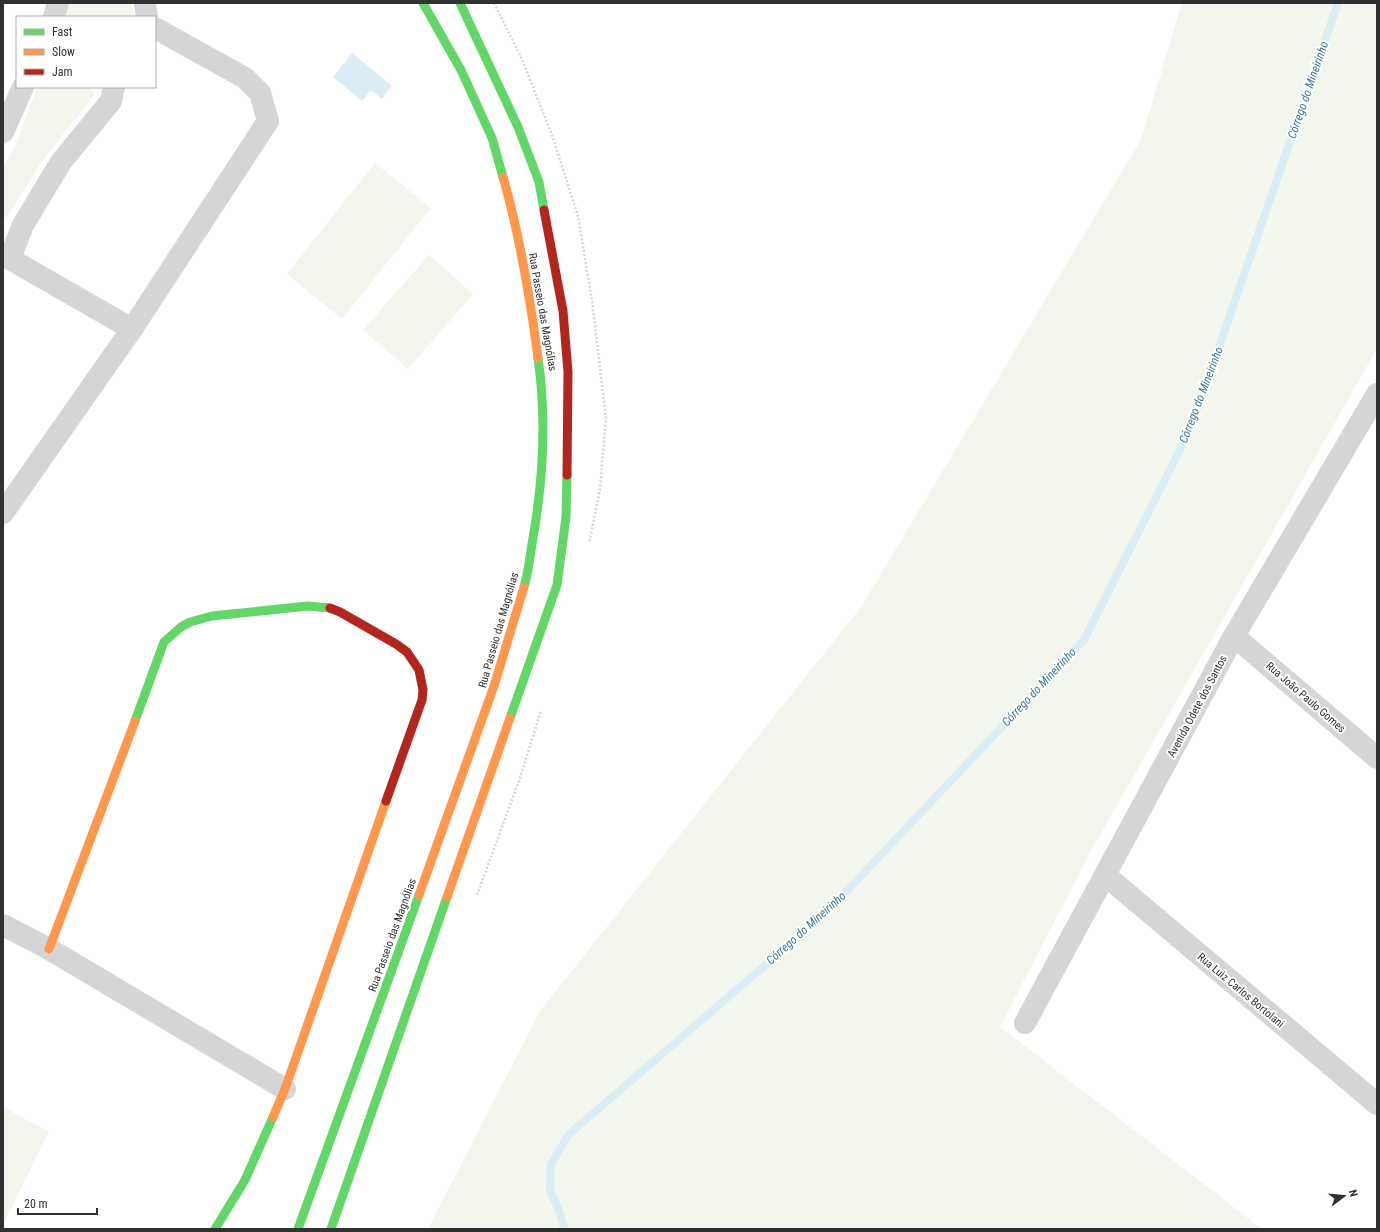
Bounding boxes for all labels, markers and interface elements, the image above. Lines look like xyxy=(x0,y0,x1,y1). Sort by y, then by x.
legend xyxy=(16,16,156,88)
text: Fast xyxy=(52,25,73,39)
water label: Córrego do Mineirinho xyxy=(1285,39,1331,141)
text: Slow xyxy=(52,45,75,59)
text: Jam xyxy=(52,65,73,79)
street label: Rua Passeio das Magnólias xyxy=(526,252,559,372)
water label: Córrego do Mineirinho xyxy=(1176,345,1226,445)
street label: Rua Passeio das Magnólias xyxy=(476,571,521,689)
water label: Córrego do Mineirinho xyxy=(999,645,1079,729)
street label: Avenida Odete dos Santos xyxy=(1165,653,1230,759)
street label: Rua João Paulo Gomes xyxy=(1263,659,1348,735)
street label: Rua Passeio das Magnólias xyxy=(366,877,419,994)
water label: Córrego do Mineirinho xyxy=(763,889,849,967)
street label: Rua Luiz Carlos Bortolani xyxy=(1195,950,1287,1030)
north arrow xyxy=(1324,1176,1364,1216)
text: N xyxy=(1346,1188,1360,1199)
scale bar xyxy=(18,1190,97,1216)
text: 20 m xyxy=(24,1197,48,1211)

